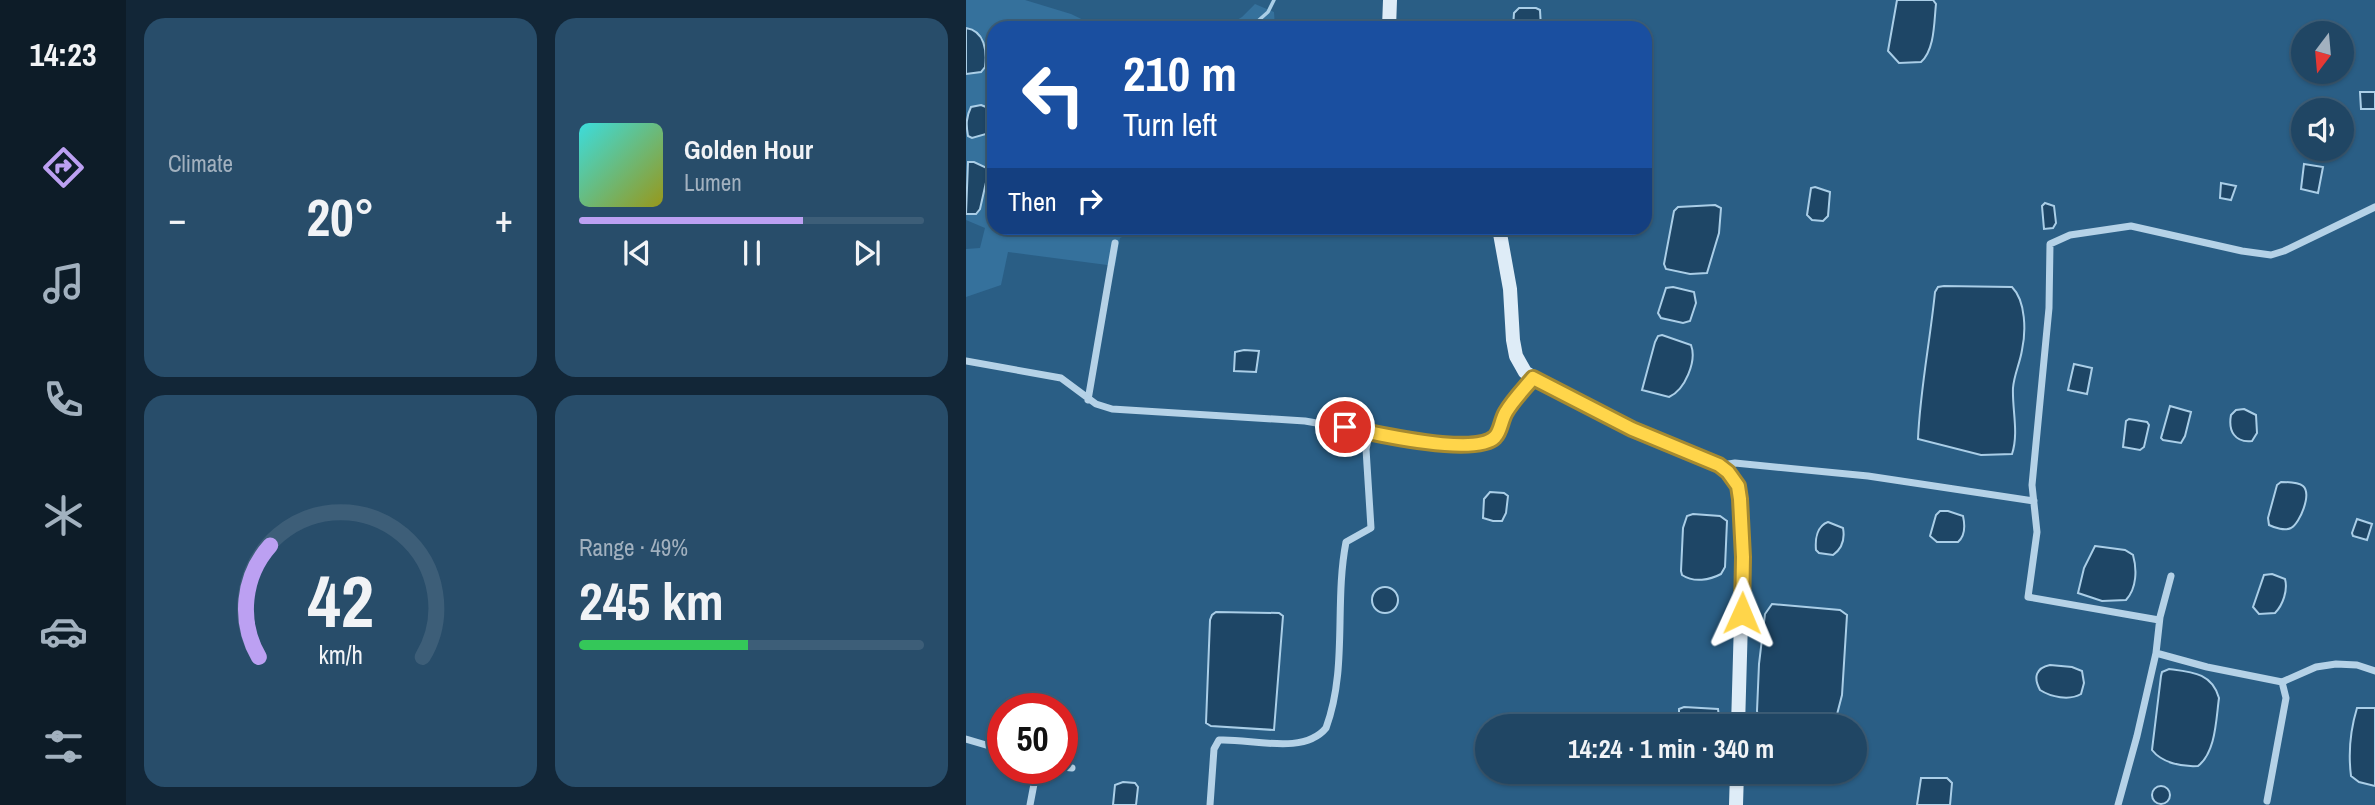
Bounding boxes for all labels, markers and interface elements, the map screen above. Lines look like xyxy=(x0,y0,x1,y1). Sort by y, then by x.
north arrow xyxy=(2291,21,2354,84)
map controls xyxy=(2291,21,2354,161)
text: 14:23 xyxy=(29,33,97,76)
text: 210 m xyxy=(1123,40,1237,106)
icon: left xyxy=(1008,49,1099,140)
button: sound xyxy=(2291,98,2354,161)
text: Turn left xyxy=(1123,103,1217,146)
text: Golden Hour xyxy=(684,132,813,167)
icon: directions xyxy=(39,143,88,192)
text: Climate xyxy=(168,148,233,179)
text: Lumen xyxy=(684,167,742,198)
text: 20° xyxy=(306,182,375,252)
icon: right xyxy=(1071,182,1109,220)
text: Then xyxy=(1008,184,1057,219)
text: − xyxy=(168,193,186,244)
text: + xyxy=(495,193,513,244)
icon: previous xyxy=(618,234,656,272)
icon: pause xyxy=(733,234,771,272)
icon: next xyxy=(848,234,886,272)
icon: music xyxy=(39,259,88,308)
icon: phone xyxy=(39,375,88,424)
pin xyxy=(1315,397,1375,457)
icon: arrive xyxy=(1326,408,1364,446)
icon: climate xyxy=(39,491,88,540)
text: Range · 49% xyxy=(579,532,688,563)
text: 42 xyxy=(307,552,374,650)
text: 245 km xyxy=(579,566,724,636)
position arrow xyxy=(1705,576,1779,650)
icon: car xyxy=(39,607,88,656)
text: km/h xyxy=(318,638,363,672)
speed limit sign: 50 xyxy=(987,693,1078,784)
icon: filters xyxy=(39,722,88,771)
text: 14:24 · 1 min · 340 m xyxy=(1568,731,1774,766)

